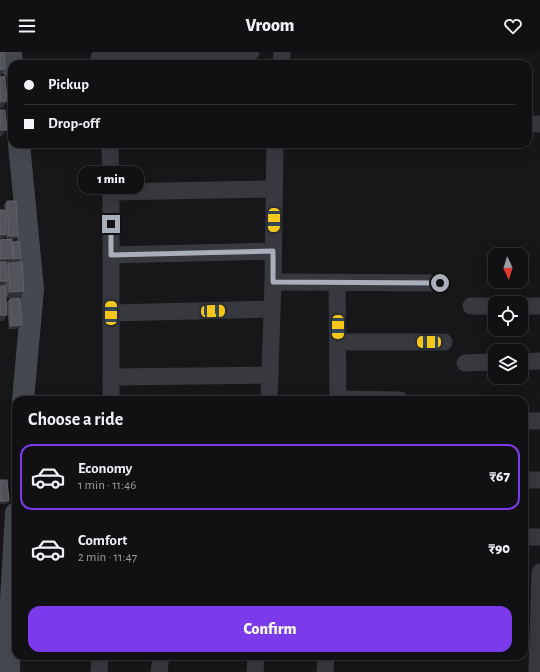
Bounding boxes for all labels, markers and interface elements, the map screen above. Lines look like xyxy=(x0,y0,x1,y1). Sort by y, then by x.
icon: menu xyxy=(16,15,38,37)
icon: heart xyxy=(502,15,524,37)
text: Vroom xyxy=(246,17,294,35)
text: Pickup xyxy=(48,77,89,92)
text: Drop-off xyxy=(48,116,100,131)
callout: 1 min xyxy=(78,166,144,194)
text: 1 min xyxy=(97,173,125,186)
car xyxy=(268,208,280,232)
route end xyxy=(102,215,120,233)
north arrow xyxy=(488,248,528,288)
map controls xyxy=(488,248,528,384)
route start xyxy=(431,274,449,292)
button: locate xyxy=(488,296,528,336)
car xyxy=(105,301,117,325)
car xyxy=(201,305,225,317)
car xyxy=(332,315,344,339)
car xyxy=(417,336,441,348)
button: layers xyxy=(488,344,528,384)
text: Choose a ride xyxy=(28,411,123,429)
icon: car xyxy=(30,459,66,495)
text: Economy xyxy=(78,461,132,476)
text: ₹67 xyxy=(490,469,510,484)
text: 1 min · 11:46 xyxy=(78,479,136,492)
icon: car xyxy=(30,531,66,567)
text: Comfort xyxy=(78,533,127,548)
text: ₹90 xyxy=(488,541,510,556)
text: 2 min · 11:47 xyxy=(78,551,137,564)
button: Confirm xyxy=(28,606,512,652)

